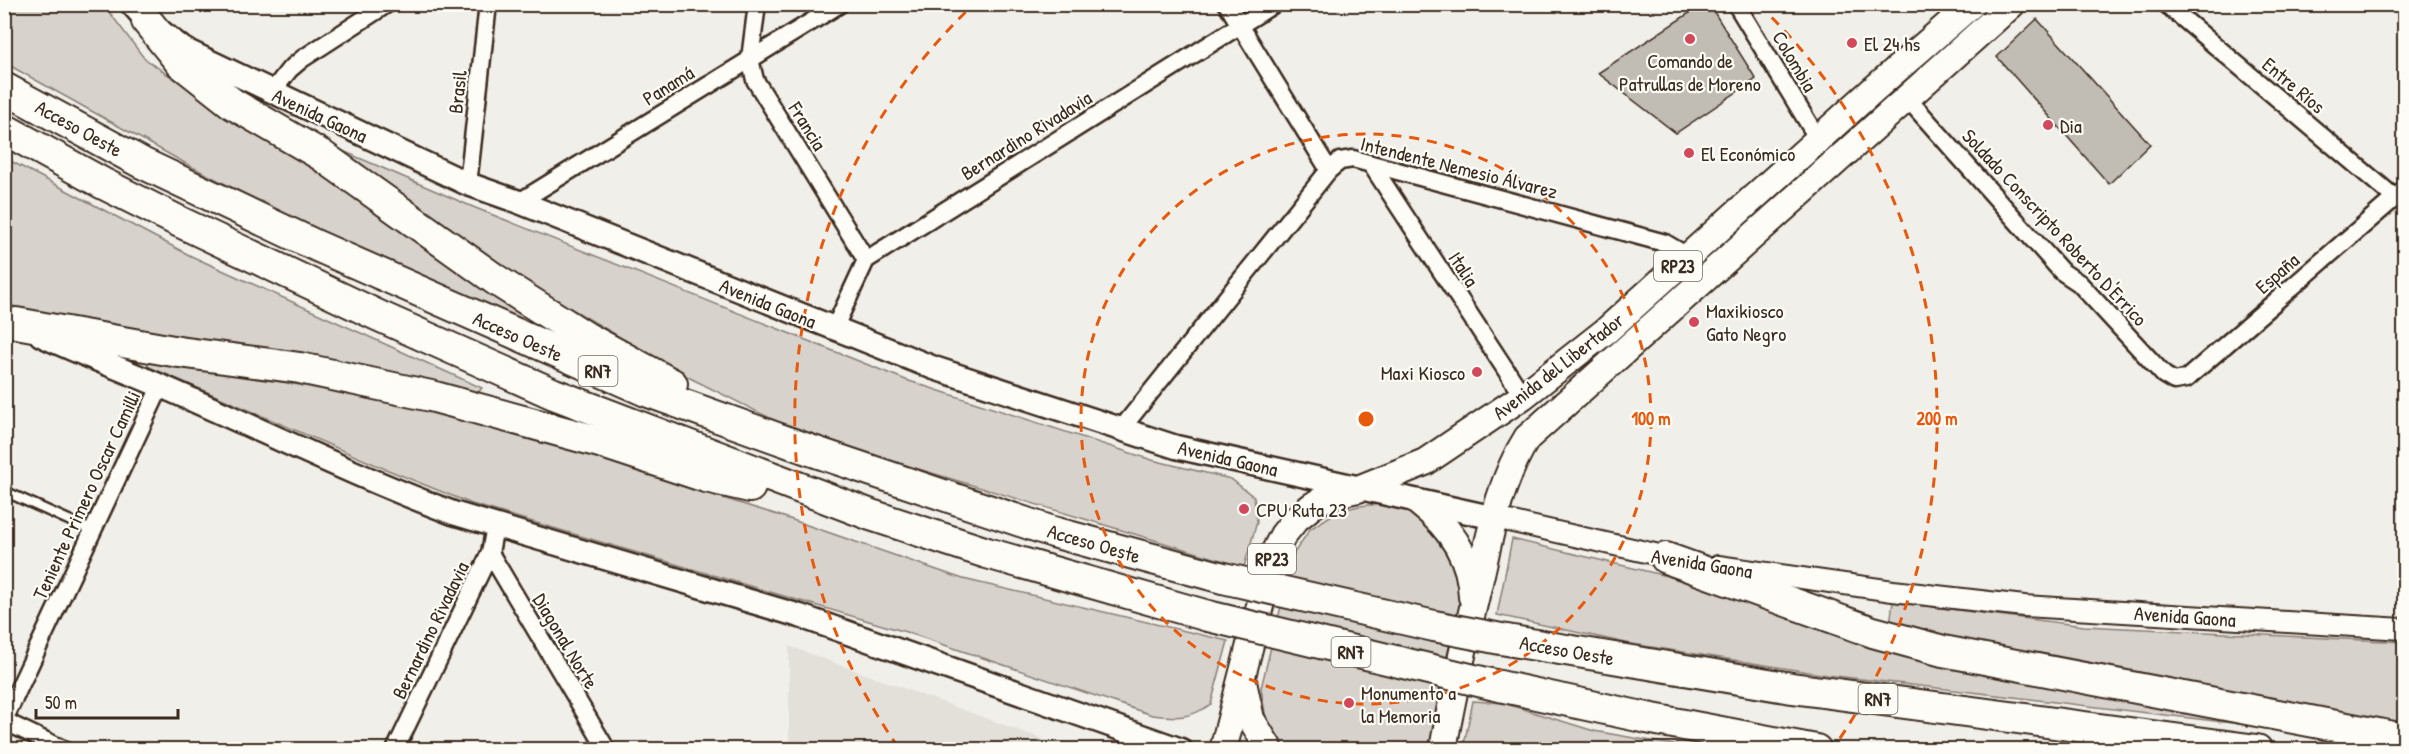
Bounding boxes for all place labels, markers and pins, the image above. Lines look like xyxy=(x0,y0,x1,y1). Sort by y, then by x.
place label: El 24 hs xyxy=(1864,30,1921,57)
marker: Comando de Patrullas de Moreno xyxy=(1683,32,1697,46)
marker: El 24 hs xyxy=(1845,36,1859,50)
place label: Comando de Patrullas de Moreno xyxy=(1619,47,1761,97)
place label: Dia xyxy=(2060,112,2082,139)
marker: Dia xyxy=(2041,118,2055,132)
place label: El Económico xyxy=(1701,140,1795,167)
marker: El Económico xyxy=(1682,146,1696,160)
place label: Maxikiosco Gato Negro xyxy=(1706,297,1786,347)
marker: Maxikiosco Gato Negro xyxy=(1687,315,1701,329)
place label: Maxi Kiosco xyxy=(1381,359,1465,386)
marker: Maxi Kiosco xyxy=(1470,365,1484,379)
centre of rings xyxy=(1356,409,1376,429)
place label: CPU Ruta 23 xyxy=(1256,496,1347,523)
marker: CPU Ruta 23 xyxy=(1237,502,1251,516)
place label: Monumento a la Memoria xyxy=(1361,679,1456,729)
marker: Monumento a la Memoria xyxy=(1342,696,1356,710)

